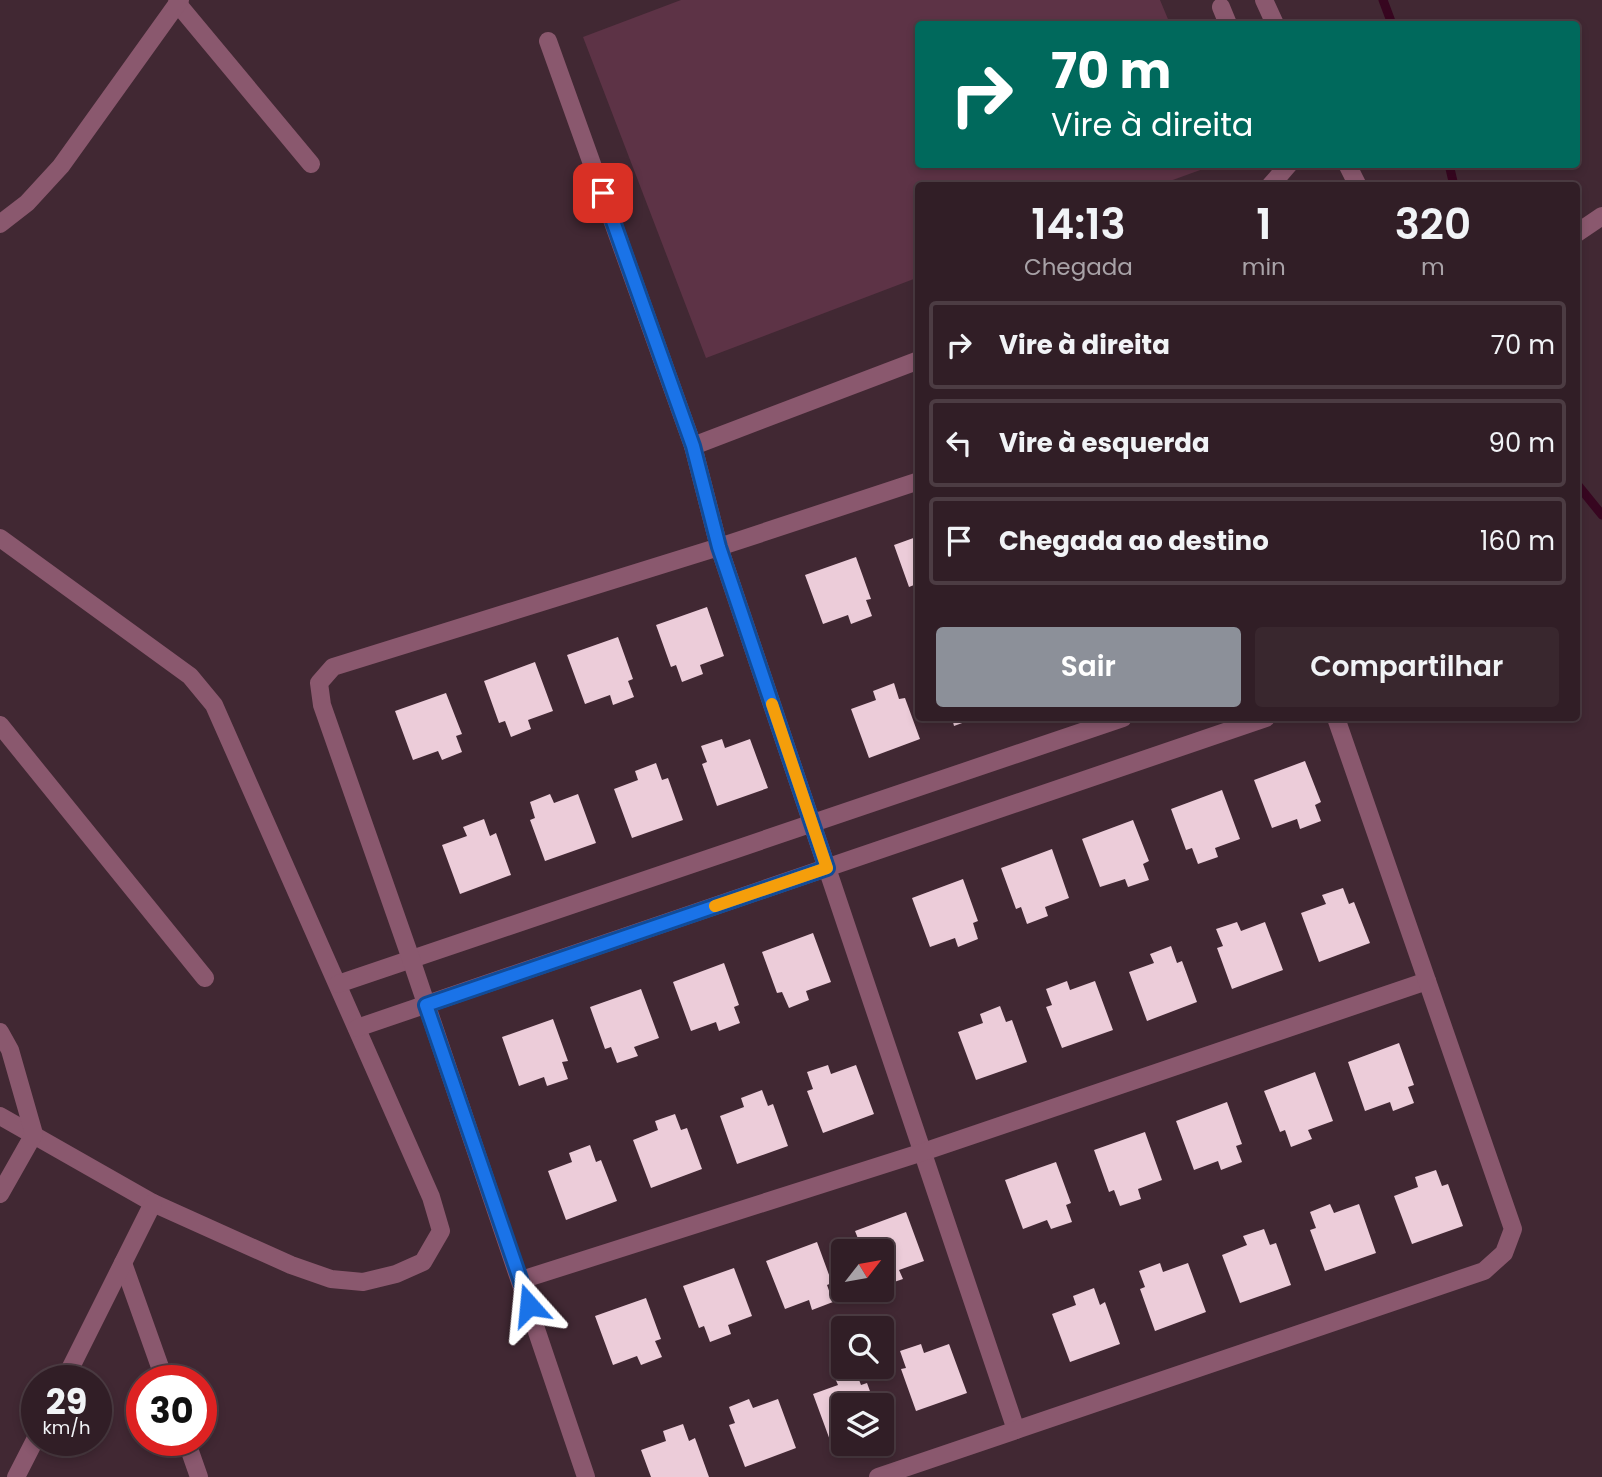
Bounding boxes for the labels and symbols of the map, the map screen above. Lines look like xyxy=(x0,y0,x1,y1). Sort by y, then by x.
pin xyxy=(573,163,633,223)
north arrow xyxy=(831,1239,894,1302)
position arrow xyxy=(492,1268,566,1342)
speed limit sign: 30 xyxy=(126,1365,217,1456)

